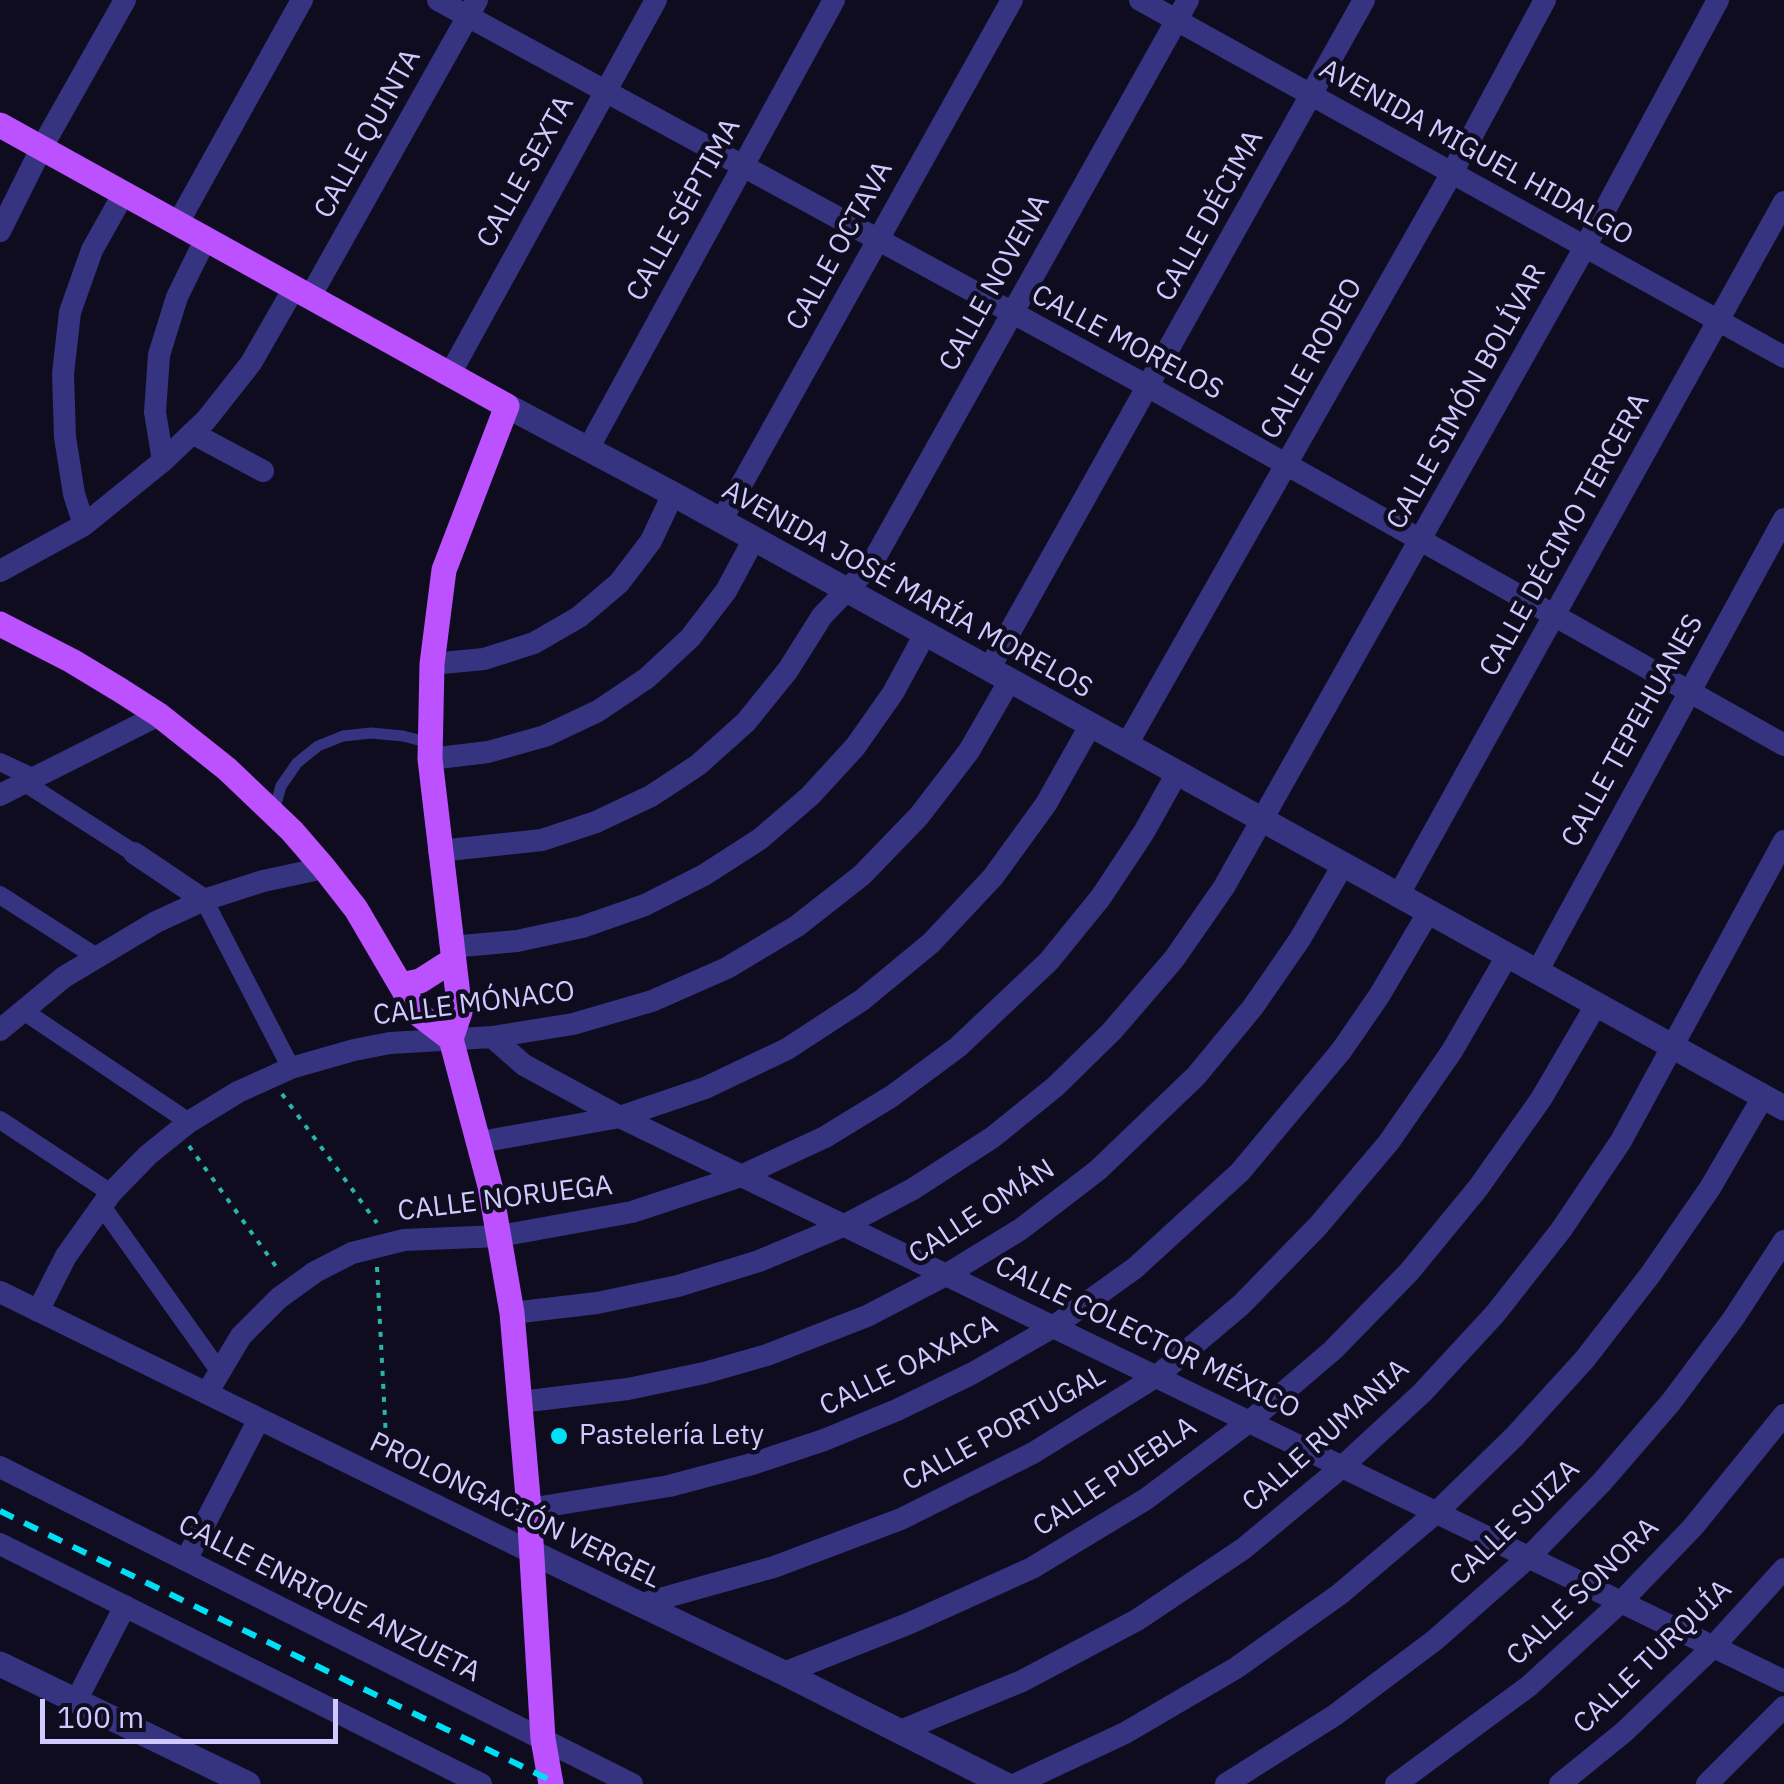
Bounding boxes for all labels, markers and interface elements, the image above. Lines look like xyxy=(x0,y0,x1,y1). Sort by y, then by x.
street label: CALLE QUINTA xyxy=(308,44,428,224)
street label: AVENIDA MIGUEL HIDALGO xyxy=(1313,53,1639,253)
street label: CALLE SEXTA xyxy=(471,90,581,254)
street label: CALLE SÉPTIMA xyxy=(620,113,748,307)
street label: CALLE DÉCIMA xyxy=(1149,124,1271,308)
street label: CALLE OCTAVA xyxy=(780,155,900,337)
street label: CALLE NOVENA xyxy=(933,189,1057,377)
street label: CALLE SIMÓN BOLÍVAR xyxy=(1380,259,1554,535)
street label: CALLE RODEO xyxy=(1254,273,1370,445)
street label: CALLE MORELOS xyxy=(1025,278,1229,408)
street label: CALLE DÉCIMO TERCERA xyxy=(1473,387,1657,683)
street label: AVENIDA JOSÉ MARÍA MORELOS xyxy=(716,474,1098,706)
street label: CALLE TEPEHUANES xyxy=(1555,609,1711,853)
street label: CALLE MÓNACO xyxy=(371,975,577,1033)
street label: CALLE OMÁN xyxy=(903,1153,1061,1271)
street label: CALLE NORUEGA xyxy=(396,1169,614,1229)
street label: CALLE COLECTOR MÉXICO xyxy=(989,1249,1305,1427)
street label: CALLE OAXACA xyxy=(814,1308,1004,1424)
street label: CALLE RUMANIA xyxy=(1236,1352,1416,1520)
street label: CALLE PORTUGAL xyxy=(897,1359,1111,1499)
street label: CALLE PUEBLA xyxy=(1027,1410,1203,1544)
place label: Pastelería Lety xyxy=(579,1419,764,1453)
marker: Pastelería Lety xyxy=(548,1425,570,1447)
street label: PROLONGACIÓN VERGEL xyxy=(364,1426,666,1596)
street label: CALLE SUIZA xyxy=(1443,1453,1587,1593)
street label: CALLE ENRIQUE ANZUETA xyxy=(172,1508,486,1690)
street label: CALLE SONORA xyxy=(1500,1511,1666,1673)
street label: CALLE TURQUÍA xyxy=(1567,1573,1739,1741)
scale bar xyxy=(45,1679,342,1741)
text: 100 m xyxy=(57,1697,144,1736)

